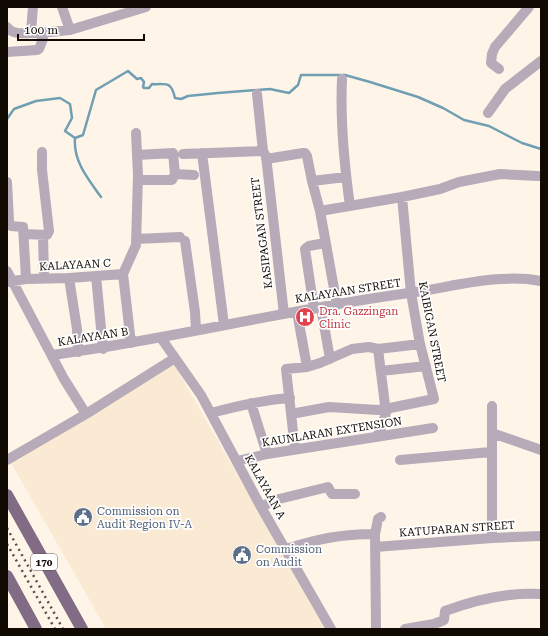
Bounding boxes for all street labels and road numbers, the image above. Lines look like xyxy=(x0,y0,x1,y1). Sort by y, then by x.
street label: KASIPAGAN STREET xyxy=(249,177,275,289)
street label: KALAYAAN C xyxy=(39,257,111,273)
street label: KALAYAAN STREET xyxy=(294,276,402,306)
street label: KAIBIGAN STREET xyxy=(416,280,448,384)
street label: KALAYAAN B xyxy=(57,325,129,349)
street label: KAUNLARAN EXTENSION xyxy=(261,414,403,449)
street label: KALAYAAN A xyxy=(242,452,288,522)
street label: KATUPARAN STREET xyxy=(399,518,515,540)
road number: 170 xyxy=(31,554,57,570)

